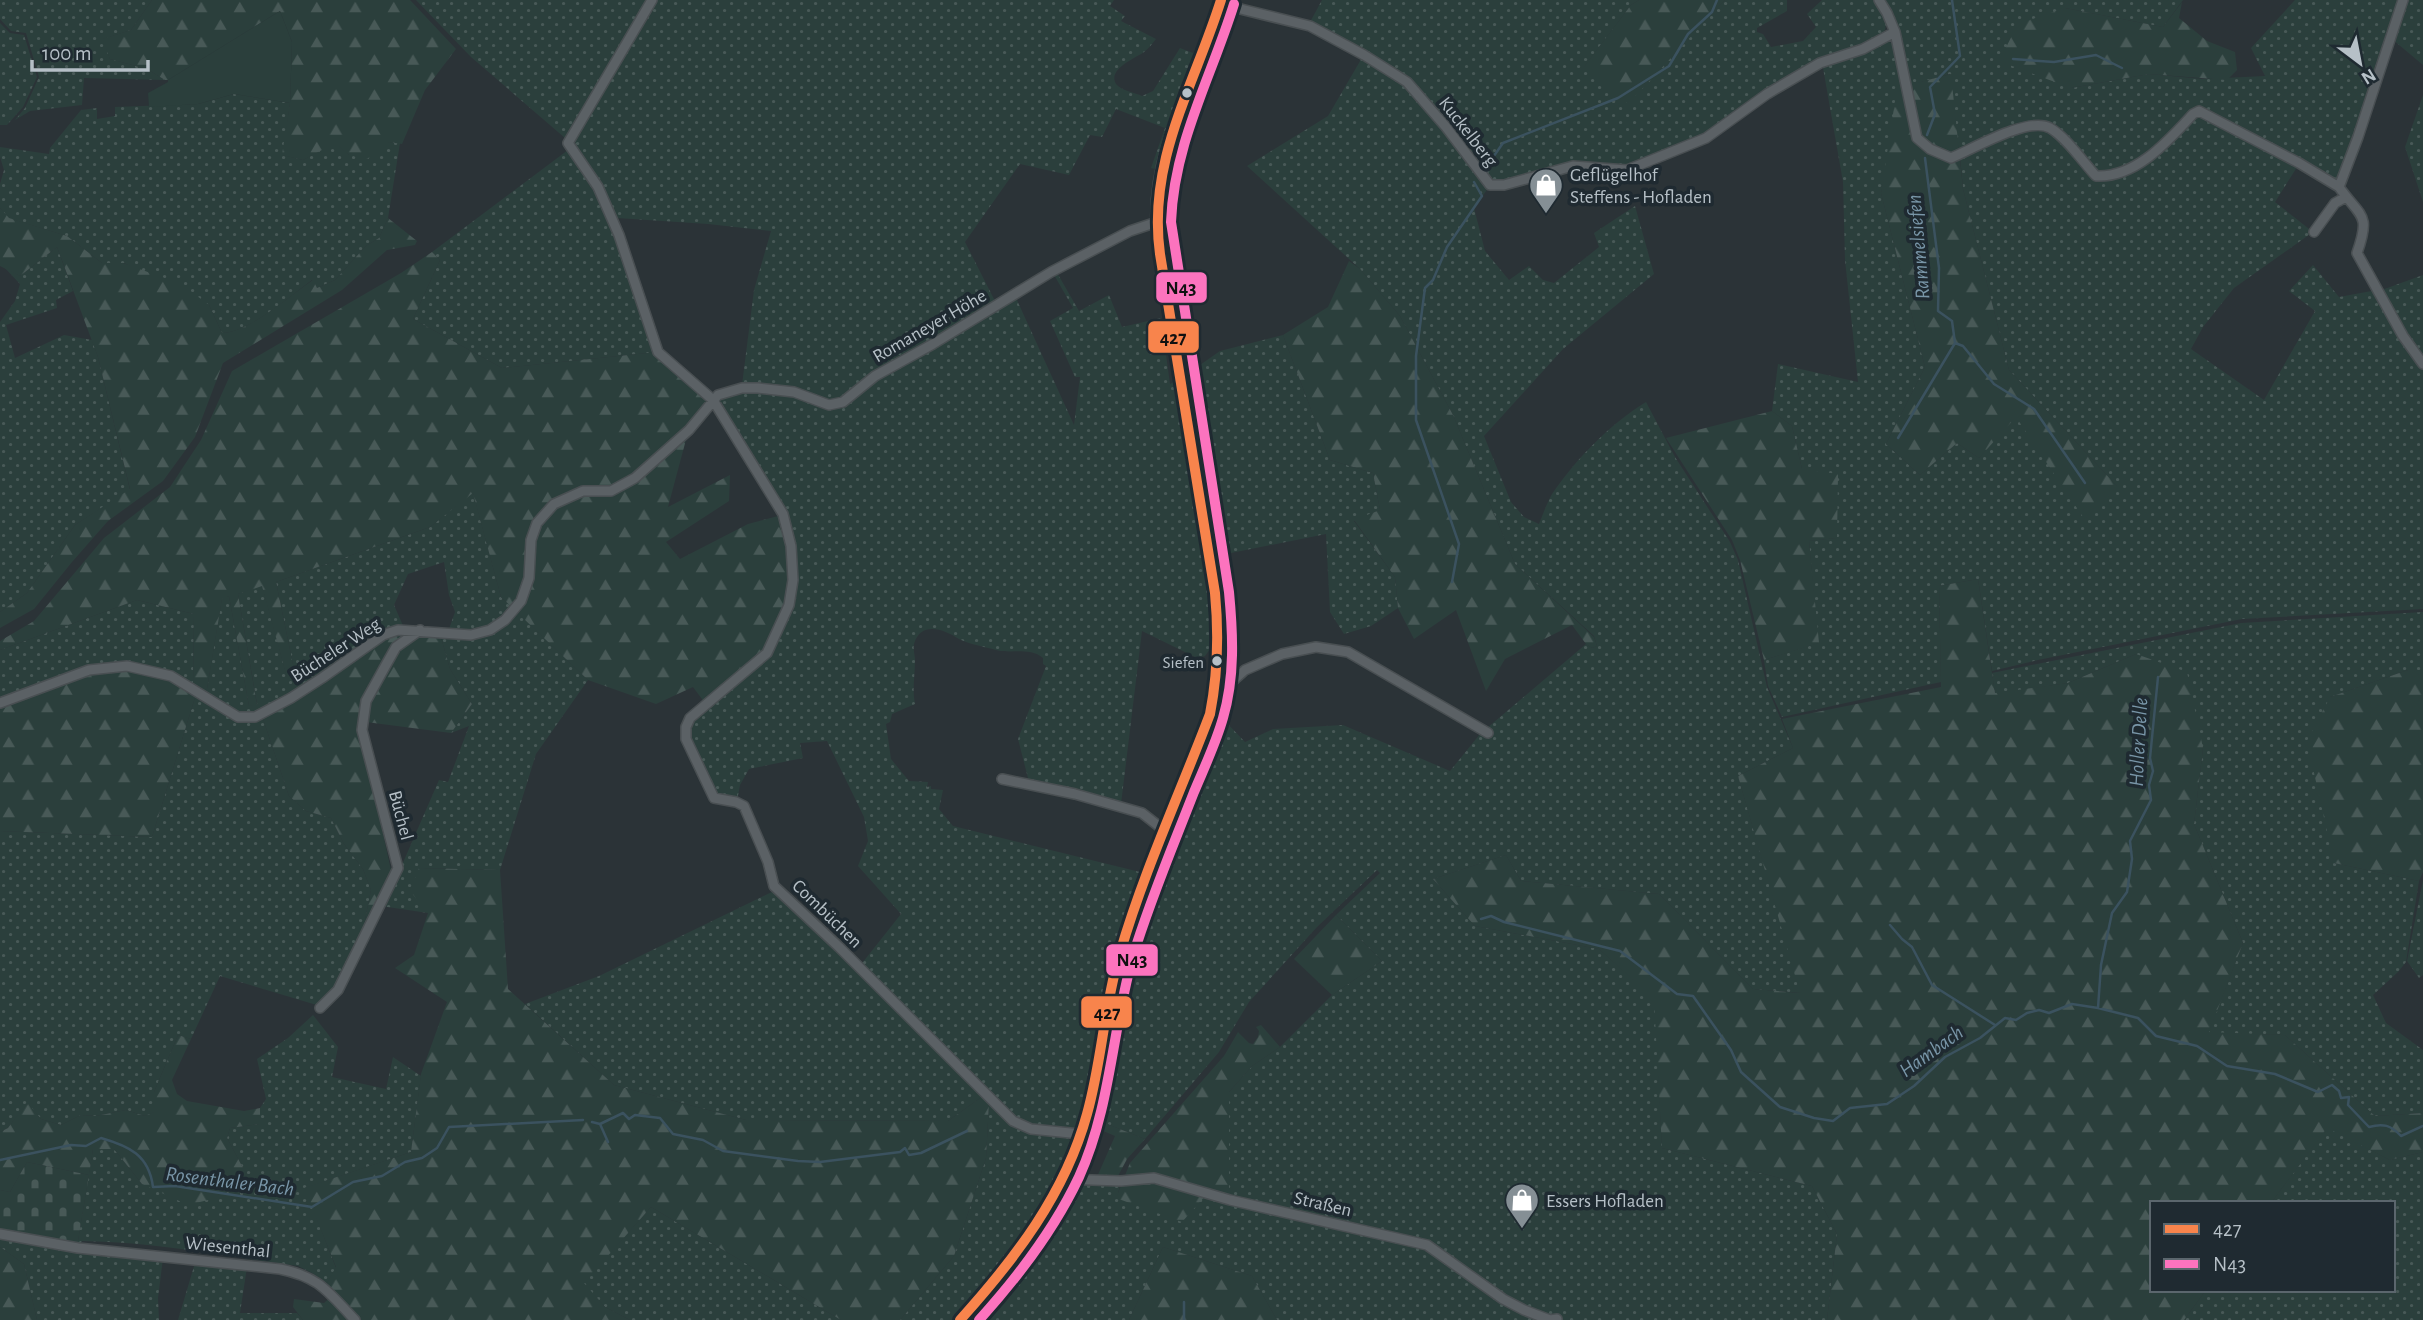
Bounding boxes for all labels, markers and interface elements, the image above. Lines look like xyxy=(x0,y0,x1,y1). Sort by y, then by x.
scale bar xyxy=(32,28,147,72)
north arrow xyxy=(2325,28,2395,98)
text: 100 m xyxy=(42,43,92,64)
text: N xyxy=(2358,65,2379,88)
unlabelled marker xyxy=(1180,86,1194,100)
street label: Kuckelberg xyxy=(1435,93,1501,171)
shop icon: Geflügelhof Steffens - Hofladen xyxy=(1527,166,1565,215)
place label: Geflügelhof Steffens - Hofladen xyxy=(1570,166,1712,207)
water label: Rammelsiefen xyxy=(1903,194,1934,300)
line badge: N43 xyxy=(1155,271,1208,304)
text: N43 xyxy=(1166,279,1196,298)
street label: Romaneyer Höhe xyxy=(870,286,990,366)
line badge: 427 xyxy=(1147,320,1200,354)
text: 427 xyxy=(1160,329,1186,348)
street label: Bücheler Weg xyxy=(288,614,385,686)
place label: Siefen xyxy=(1163,654,1204,671)
marker: Siefen xyxy=(1210,654,1224,668)
water label: Holler Delle xyxy=(2126,697,2151,787)
street label: Büchel xyxy=(385,789,416,842)
street label: Combüchen xyxy=(788,876,866,952)
line badge: N43 xyxy=(1105,943,1159,977)
text: N43 xyxy=(1117,951,1147,970)
line badge: 427 xyxy=(1080,995,1133,1029)
text: 427 xyxy=(1094,1004,1120,1023)
water label: Hambach xyxy=(1896,1021,1967,1081)
water label: Rosenthaler Bach xyxy=(165,1163,295,1200)
shop icon: Essers Hofladen xyxy=(1503,1181,1541,1230)
street label: Straßen xyxy=(1292,1189,1353,1220)
place label: Essers Hofladen xyxy=(1546,1192,1664,1211)
legend xyxy=(2150,1201,2395,1292)
text: 427 xyxy=(2213,1219,2242,1240)
street label: Wiesenthal xyxy=(184,1234,271,1261)
text: N43 xyxy=(2213,1254,2246,1275)

